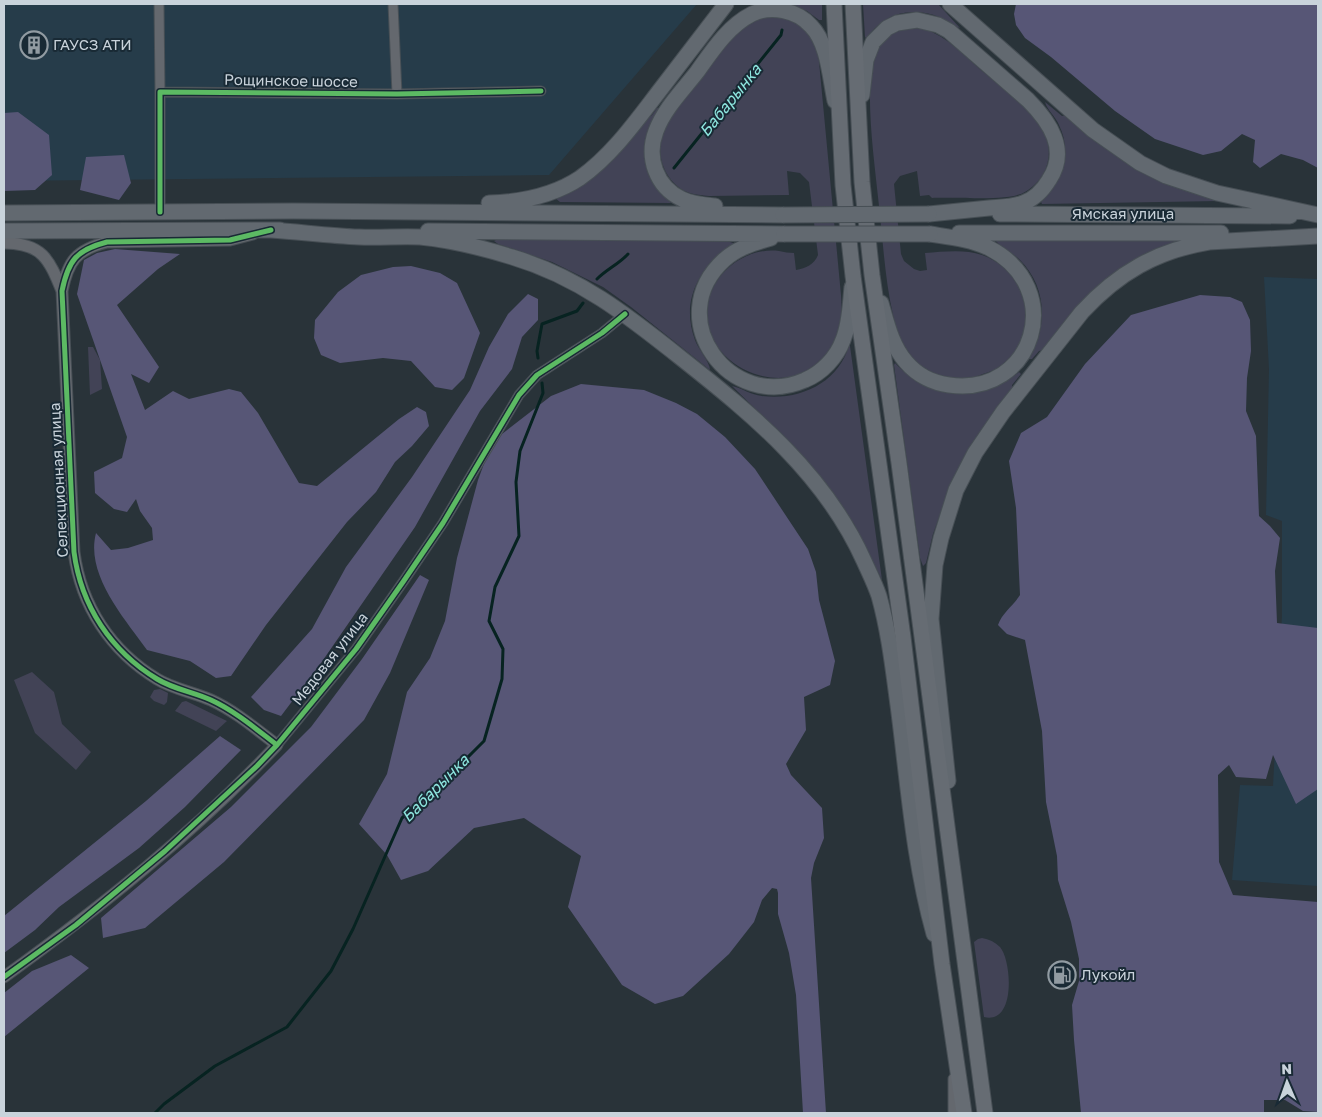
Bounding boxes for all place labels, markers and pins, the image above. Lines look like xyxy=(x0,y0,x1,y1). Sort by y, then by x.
building icon: ГАУСЗ АТИ xyxy=(19,30,49,60)
place label: ГАУСЗ АТИ xyxy=(53,35,132,53)
fuel station icon: Лукойл xyxy=(1047,960,1077,990)
place label: Лукойл xyxy=(1081,965,1135,983)

